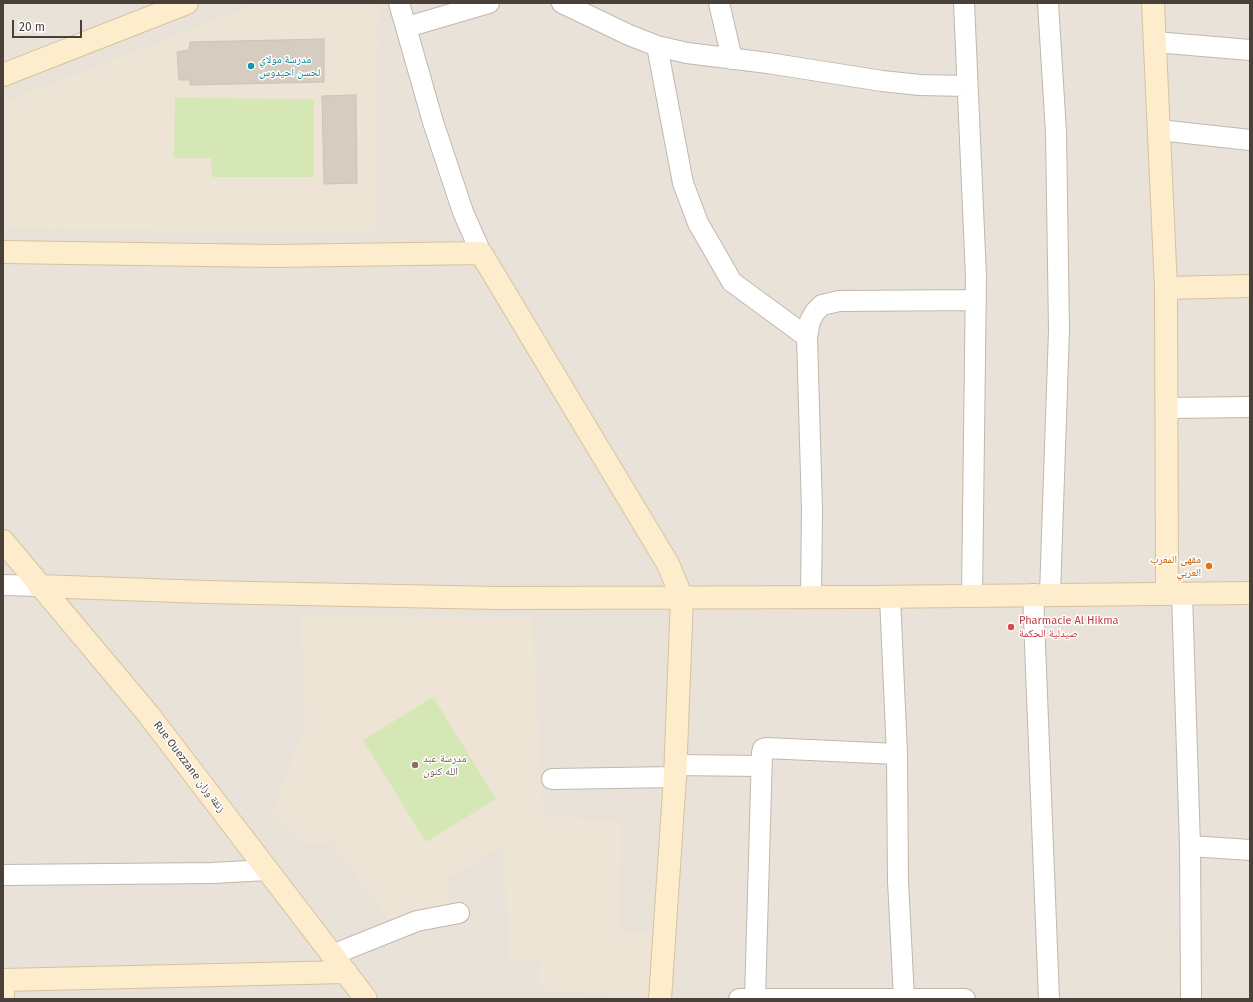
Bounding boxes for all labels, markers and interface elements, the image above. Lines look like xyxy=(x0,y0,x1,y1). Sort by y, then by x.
scale bar xyxy=(14,12,84,38)
text: 20 m xyxy=(19,20,45,34)
place label: مدرسة مولاي لحسن احيدوس xyxy=(259,53,320,79)
marker: مدرسة مولاي لحسن احيدوس xyxy=(246,61,256,71)
place label: مقهى المغرب العربي xyxy=(1150,553,1201,579)
marker: مقهى المغرب العربي xyxy=(1204,561,1214,571)
place label: Pharmacie Al Hikma صيدلية الحكمة xyxy=(1019,614,1119,640)
marker: Pharmacie Al Hikma صيدلية الحكمة xyxy=(1006,622,1016,632)
street label: Rue Ouezzane زنقة وزان xyxy=(150,719,228,815)
place label: مدرسة عبد الله كنون xyxy=(423,752,467,778)
marker: مدرسة عبد الله كنون xyxy=(410,760,420,770)

